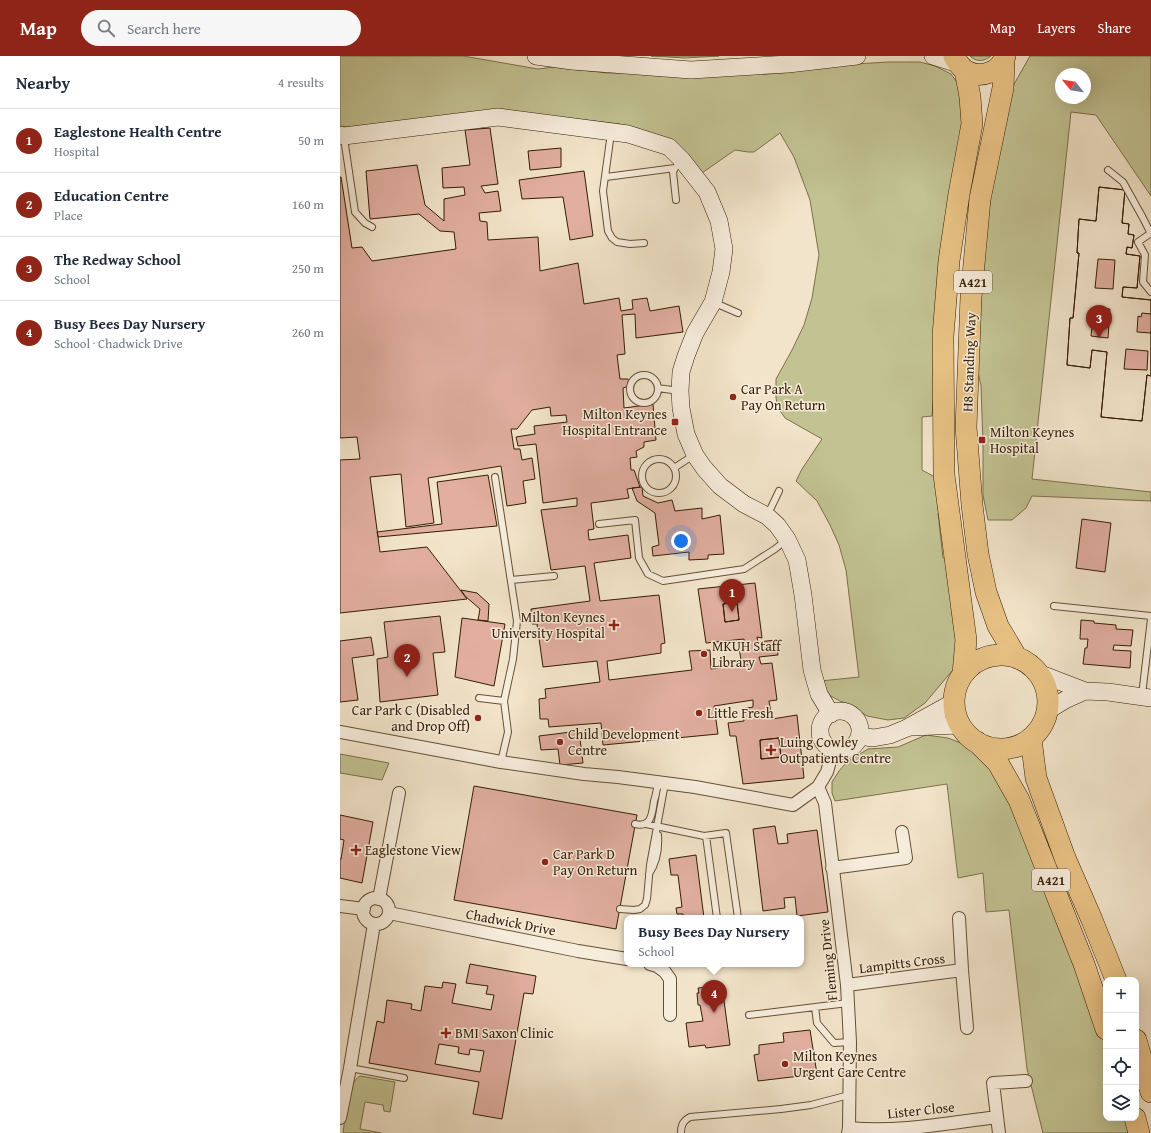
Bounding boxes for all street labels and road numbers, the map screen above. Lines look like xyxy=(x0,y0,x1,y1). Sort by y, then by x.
road number: A421 xyxy=(954,271,992,293)
street label: H8 Standing Way xyxy=(957,312,981,412)
road number: A421 xyxy=(1032,869,1070,891)
street label: Chadwick Drive xyxy=(464,903,558,941)
street label: Fleming Drive xyxy=(814,918,842,1002)
street label: Lampitts Cross xyxy=(858,948,946,978)
street label: Lister Close xyxy=(886,1096,956,1123)

